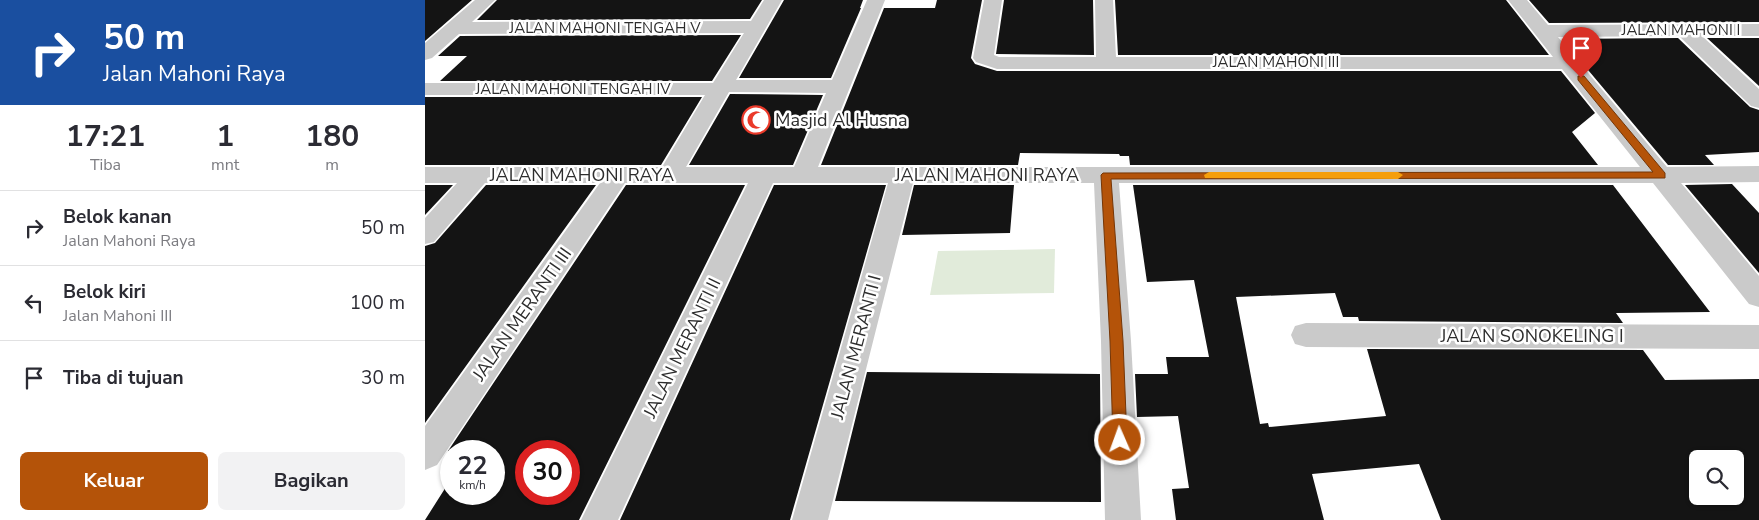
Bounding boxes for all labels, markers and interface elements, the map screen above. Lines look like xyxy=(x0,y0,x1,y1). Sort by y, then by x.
text: 50 m xyxy=(103,14,185,61)
street label: JALAN MAHONI TENGAH V xyxy=(508,18,701,38)
icon: right xyxy=(20,20,85,85)
street label: JALAN MAHONI I xyxy=(1621,20,1740,40)
pin xyxy=(1560,27,1602,78)
icon: arrive xyxy=(1567,34,1595,62)
street label: JALAN MAHONI III xyxy=(1212,52,1339,72)
text: Jalan Mahoni Raya xyxy=(103,59,286,89)
street label: JALAN MAHONI TENGAH IV xyxy=(474,79,671,99)
mosque icon: Masjid Al Husna xyxy=(741,105,771,135)
place label: Masjid Al Husna xyxy=(775,108,907,132)
text: 17:21 xyxy=(66,116,145,157)
text: 1 xyxy=(216,116,234,157)
text: 180 xyxy=(305,116,359,157)
text: Tiba xyxy=(90,154,121,176)
text: mnt xyxy=(211,154,239,176)
text: m xyxy=(325,154,339,176)
street label: JALAN MAHONI RAYA xyxy=(489,163,674,187)
street label: JALAN MAHONI RAYA xyxy=(894,163,1079,187)
text: Belok kanan xyxy=(63,204,172,230)
icon: right xyxy=(20,214,48,242)
text: 50 m xyxy=(361,215,405,241)
text: Jalan Mahoni Raya xyxy=(63,230,196,252)
street label: JALAN MERANTI III xyxy=(466,243,577,386)
street label: JALAN MERANTI I xyxy=(825,272,887,423)
street label: JALAN MERANTI II xyxy=(637,274,726,423)
text: Belok kiri xyxy=(63,279,146,305)
icon: left xyxy=(20,289,48,317)
text: 100 m xyxy=(350,290,405,316)
text: Jalan Mahoni III xyxy=(63,305,172,327)
street label: JALAN SONOKELING I xyxy=(1439,324,1624,348)
icon: arrive xyxy=(20,364,48,392)
text: Tiba di tujuan xyxy=(63,365,184,391)
text: 30 m xyxy=(361,365,405,391)
position arrow xyxy=(1093,413,1145,465)
speed limit sign: 30 xyxy=(515,440,580,505)
text: 22 xyxy=(457,449,488,483)
map controls xyxy=(1689,450,1744,505)
button: search xyxy=(1689,450,1744,505)
button: Keluar xyxy=(20,452,208,510)
button: Bagikan xyxy=(218,452,405,510)
text: km/h xyxy=(459,477,486,493)

